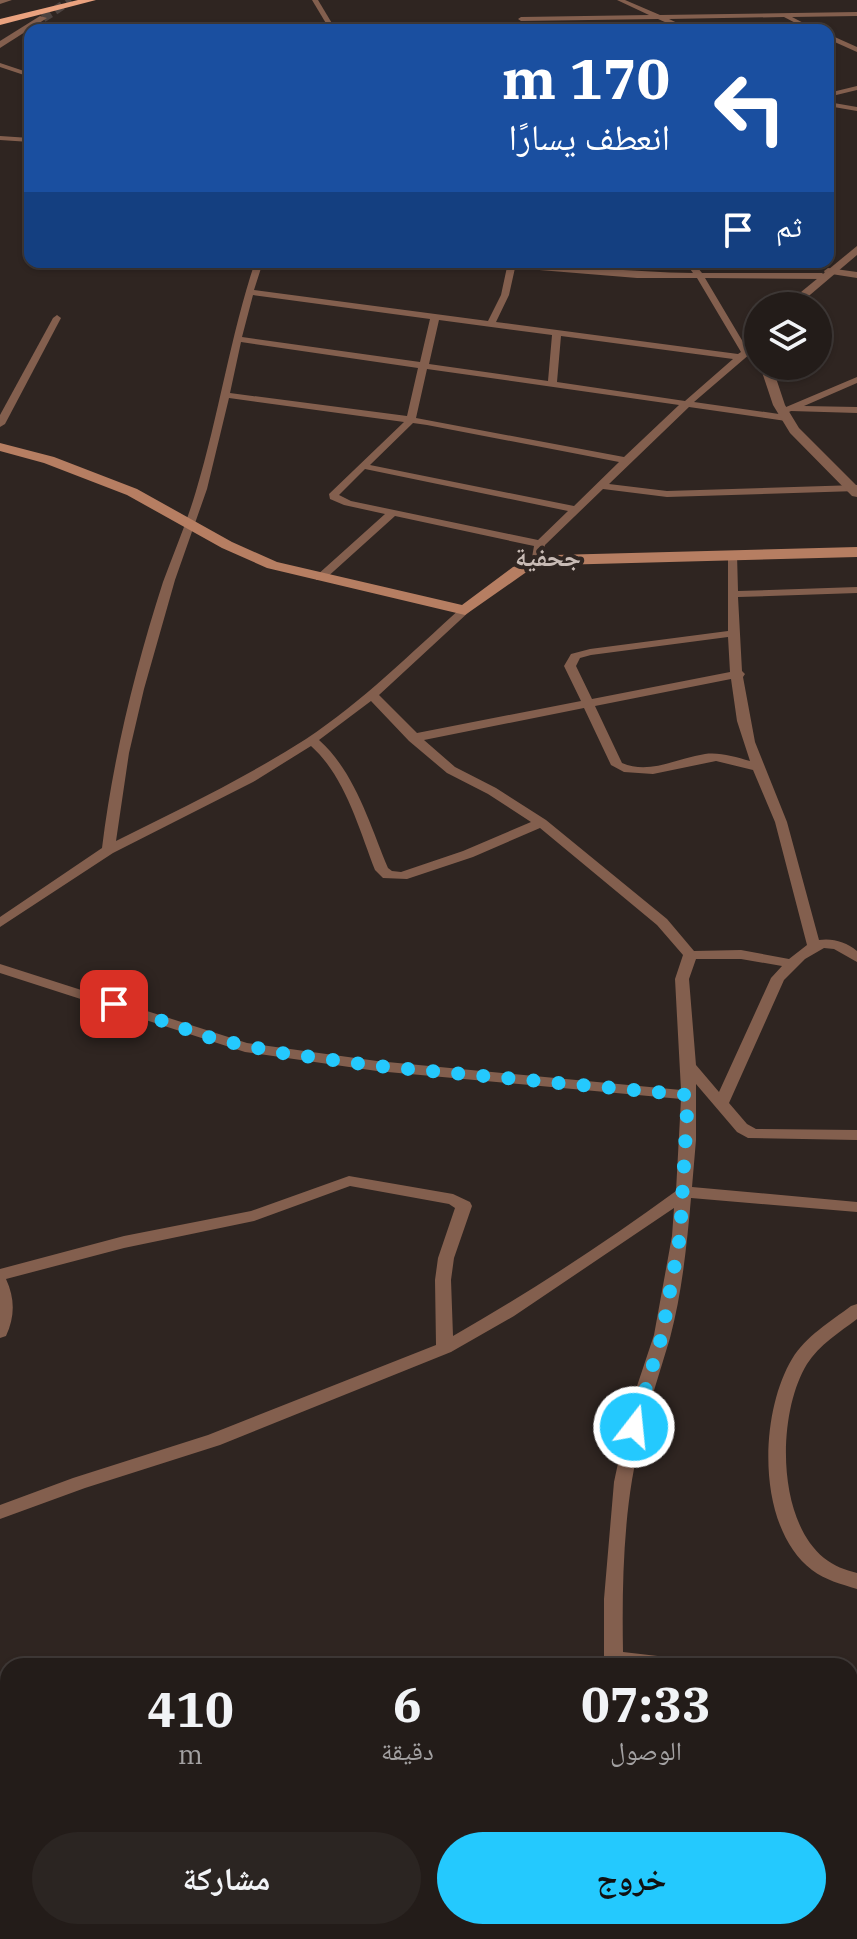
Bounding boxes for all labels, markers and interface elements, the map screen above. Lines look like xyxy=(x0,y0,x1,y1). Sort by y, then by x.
text: 170 m xyxy=(502,42,670,114)
icon: left xyxy=(698,56,802,160)
text: انعطف يسارًا xyxy=(508,113,670,160)
text: ثم xyxy=(776,206,802,245)
icon: arrive xyxy=(716,208,760,252)
map controls xyxy=(744,292,832,380)
button: layers xyxy=(744,292,832,380)
district label: جحفية xyxy=(515,539,581,573)
pin xyxy=(80,970,148,1038)
icon: arrive xyxy=(92,982,136,1026)
position arrow xyxy=(592,1385,676,1469)
text: 6 xyxy=(393,1673,422,1735)
text: 07:33 xyxy=(581,1673,711,1735)
text: 410 xyxy=(147,1678,234,1740)
text: دقيقة xyxy=(381,1733,434,1767)
text: الوصول xyxy=(610,1733,682,1767)
text: m xyxy=(178,1737,203,1771)
button: مشاركة xyxy=(32,1832,421,1924)
button: خروج xyxy=(437,1832,826,1924)

